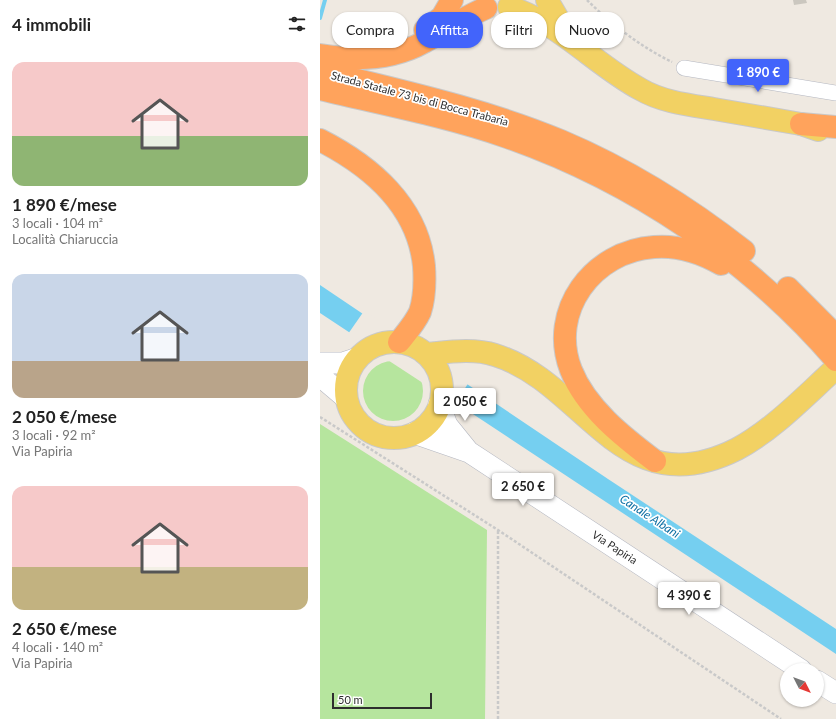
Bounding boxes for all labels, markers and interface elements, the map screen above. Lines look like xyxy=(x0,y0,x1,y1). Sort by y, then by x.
chip: Compra xyxy=(332,12,408,48)
chip: Affitta xyxy=(416,12,483,48)
chip: Filtri xyxy=(491,12,547,48)
chip: Nuovo xyxy=(555,12,624,48)
icon: filters xyxy=(286,13,308,35)
text: 4 immobili xyxy=(12,14,91,35)
pin: 1 890 € xyxy=(721,59,795,93)
text: 1 890 € xyxy=(736,64,780,80)
street label: Strada Statale 73 bis di Bocca Trabaria xyxy=(330,68,510,128)
icon: home xyxy=(124,88,196,160)
text: 1 890 €/mese xyxy=(12,194,117,215)
text: 3 locali · 104 m² xyxy=(12,215,103,231)
text: Località Chiaruccia xyxy=(12,231,118,247)
icon: home xyxy=(124,300,196,372)
pin: 2 050 € xyxy=(428,388,502,422)
text: 2 050 € xyxy=(443,393,487,409)
text: 2 050 €/mese xyxy=(12,406,117,427)
text: 3 locali · 92 m² xyxy=(12,427,96,443)
text: Via Papiria xyxy=(12,443,73,459)
pin: 2 650 € xyxy=(486,473,560,507)
text: 2 650 € xyxy=(501,478,545,494)
water label: Canale Albani xyxy=(617,491,683,541)
icon: home xyxy=(124,512,196,584)
street label: Via Papiria xyxy=(590,528,640,566)
pin: 4 390 € xyxy=(652,582,726,616)
text: 4 390 € xyxy=(667,587,711,603)
text: 2 650 €/mese xyxy=(12,618,117,639)
text: 4 locali · 140 m² xyxy=(12,639,103,655)
text: Via Papiria xyxy=(12,655,73,671)
north arrow xyxy=(780,663,824,707)
map controls xyxy=(780,663,824,707)
scale bar xyxy=(332,691,432,710)
text: 50 m xyxy=(338,693,363,706)

